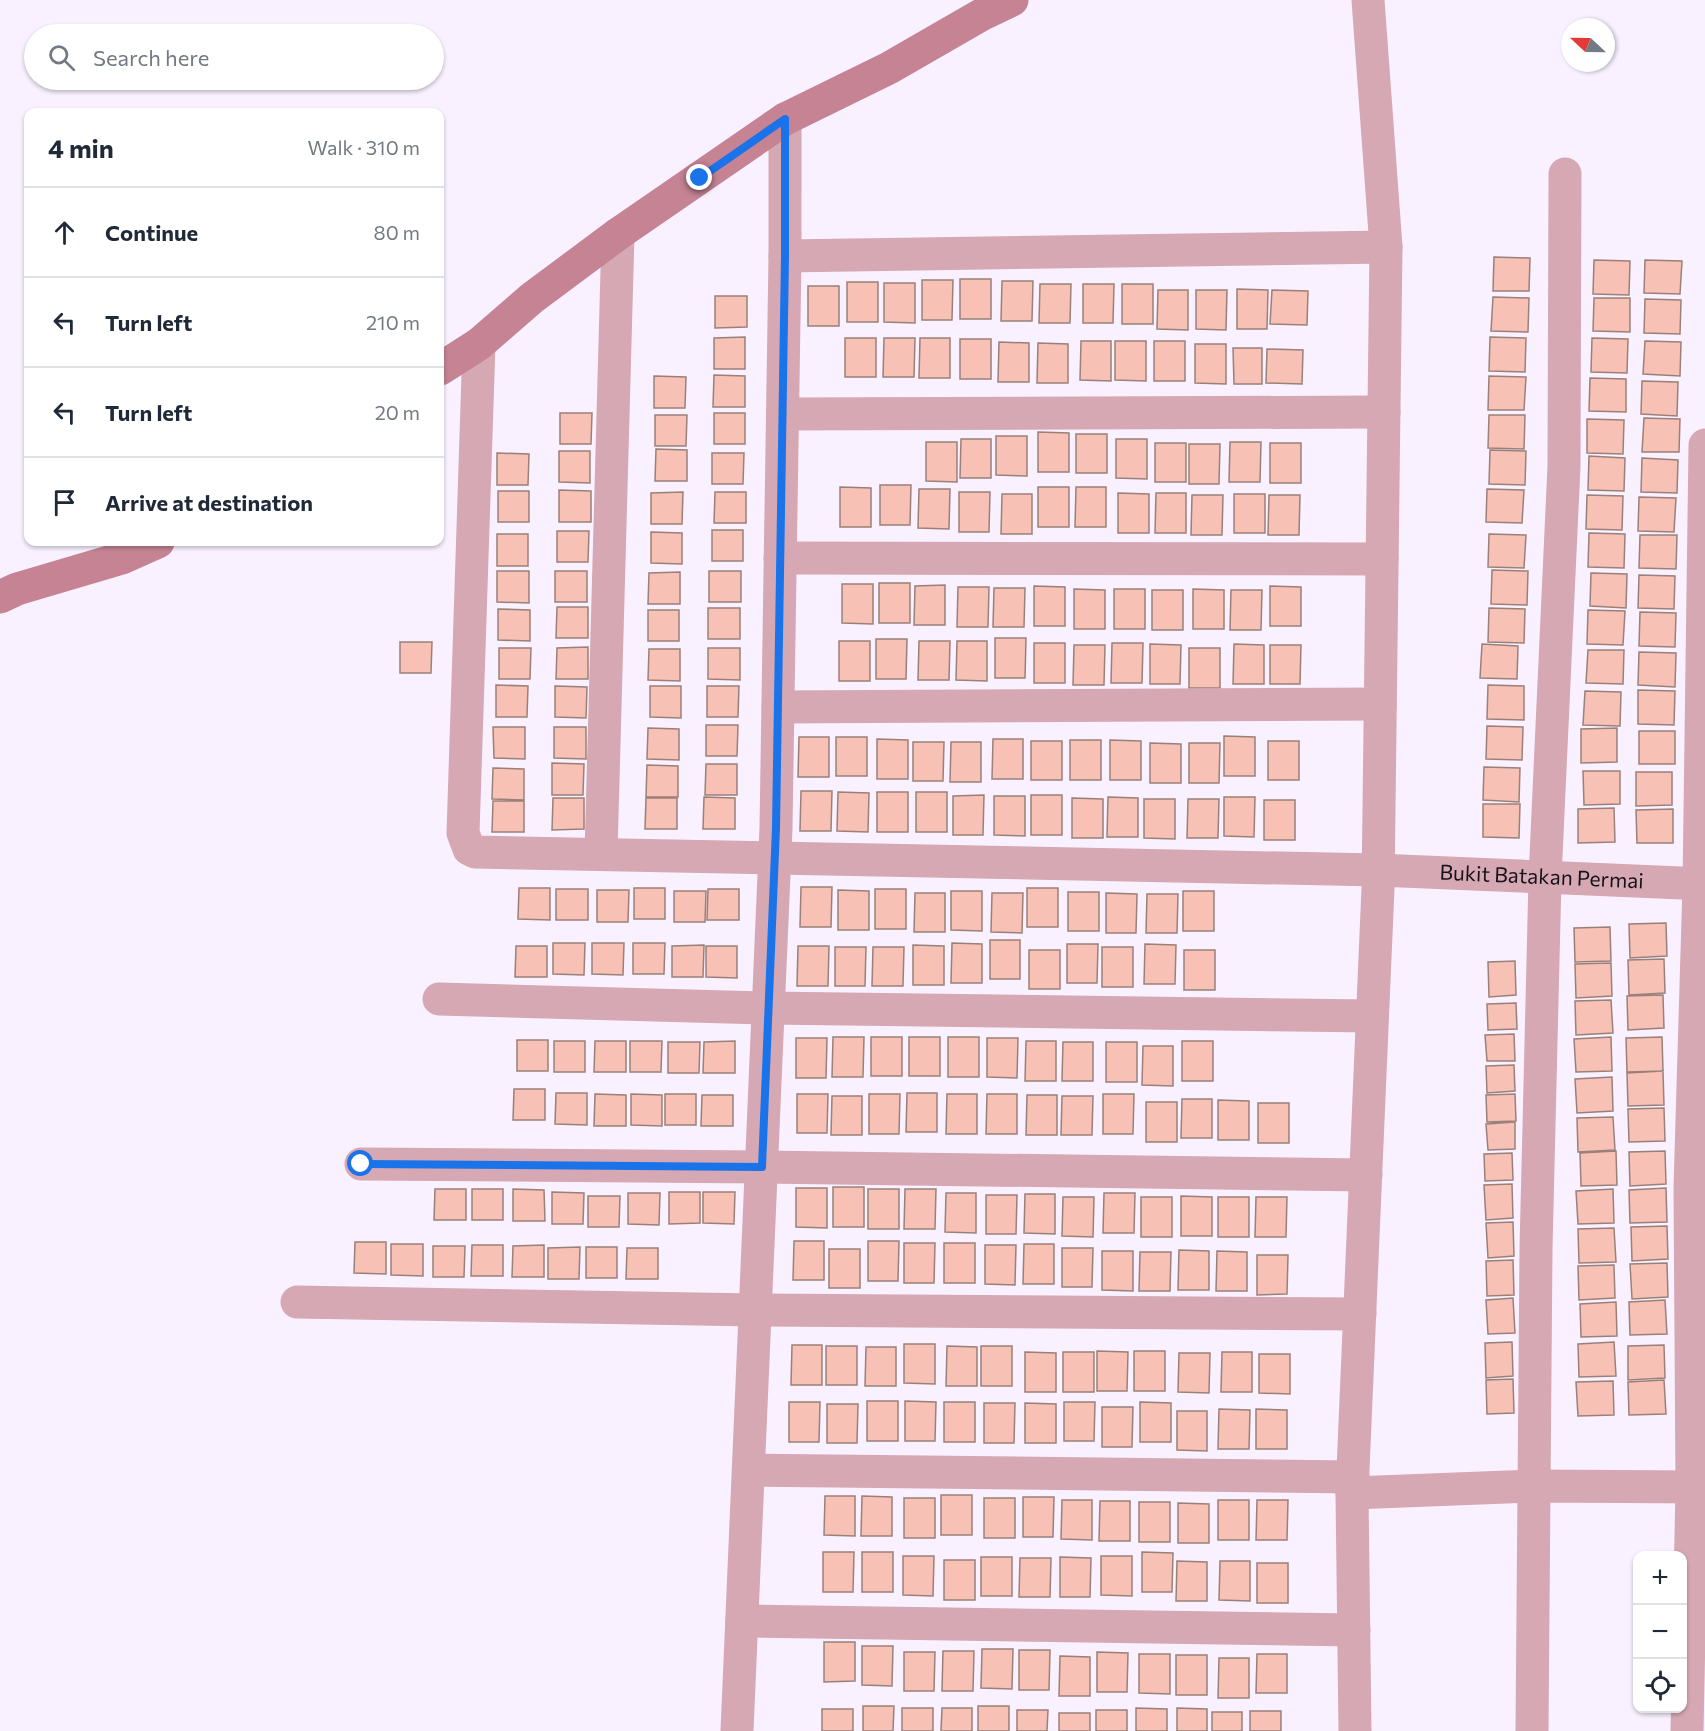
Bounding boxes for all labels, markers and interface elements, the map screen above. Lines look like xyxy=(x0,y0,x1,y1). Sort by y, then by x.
north arrow xyxy=(1561,18,1615,72)
search box xyxy=(24,24,444,90)
icon: search xyxy=(45,41,78,74)
text: Search here xyxy=(93,44,209,71)
text: 4 min xyxy=(48,132,114,163)
text: Walk · 310 m xyxy=(308,135,420,159)
route end xyxy=(686,164,712,190)
icon: ahead xyxy=(48,216,81,249)
text: Continue xyxy=(105,219,198,246)
text: 80 m xyxy=(374,220,420,244)
icon: left xyxy=(48,306,81,339)
text: Turn left xyxy=(105,309,192,336)
text: 210 m xyxy=(366,310,420,334)
icon: left xyxy=(48,396,81,429)
text: Turn left xyxy=(105,399,192,426)
text: 20 m xyxy=(375,400,420,424)
icon: arrive xyxy=(48,486,81,519)
text: Arrive at destination xyxy=(105,489,313,516)
street label: Bukit Batakan Permai xyxy=(1439,859,1644,892)
route start xyxy=(347,1150,373,1176)
map controls xyxy=(1633,1551,1687,1713)
button: + xyxy=(1633,1551,1687,1605)
button: − xyxy=(1633,1605,1687,1659)
button: locate xyxy=(1633,1659,1687,1713)

